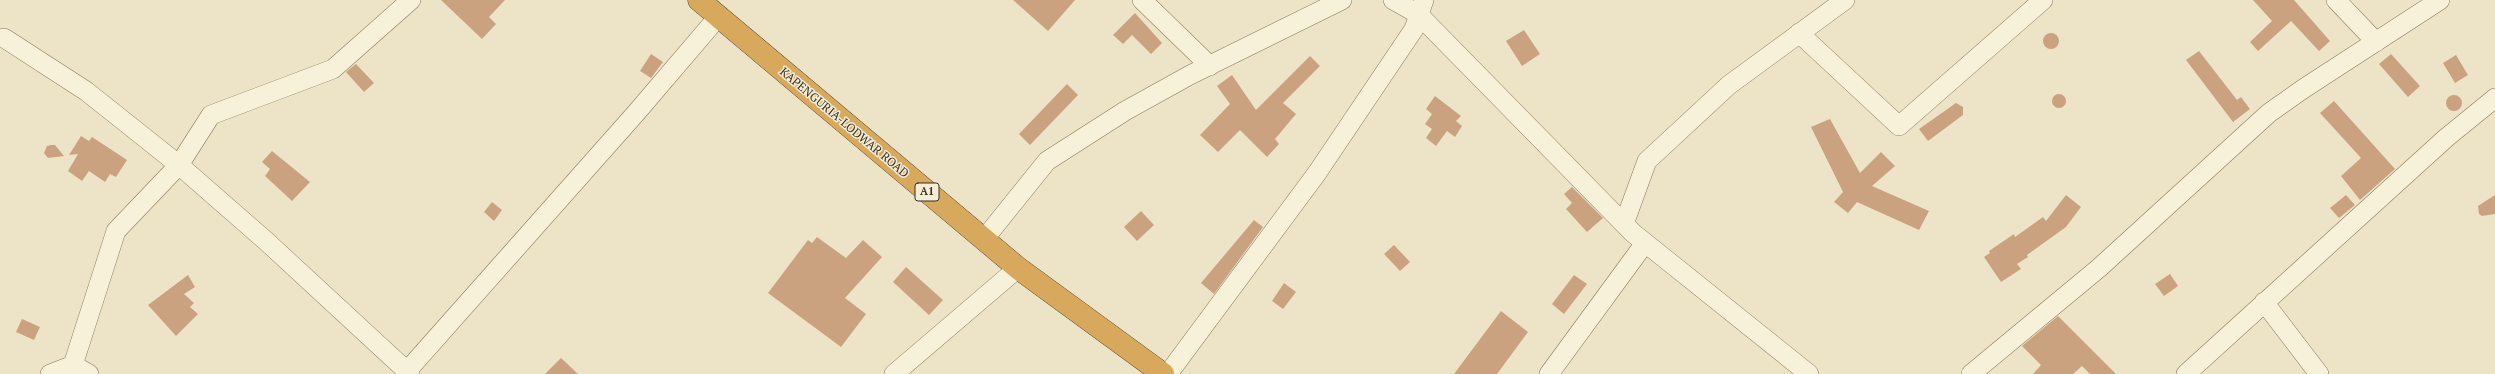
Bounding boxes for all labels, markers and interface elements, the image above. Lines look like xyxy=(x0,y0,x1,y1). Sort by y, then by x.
street label: KAPENGURIA-LODWAR ROAD xyxy=(777,65,911,181)
road number: A1 xyxy=(915,183,939,201)

